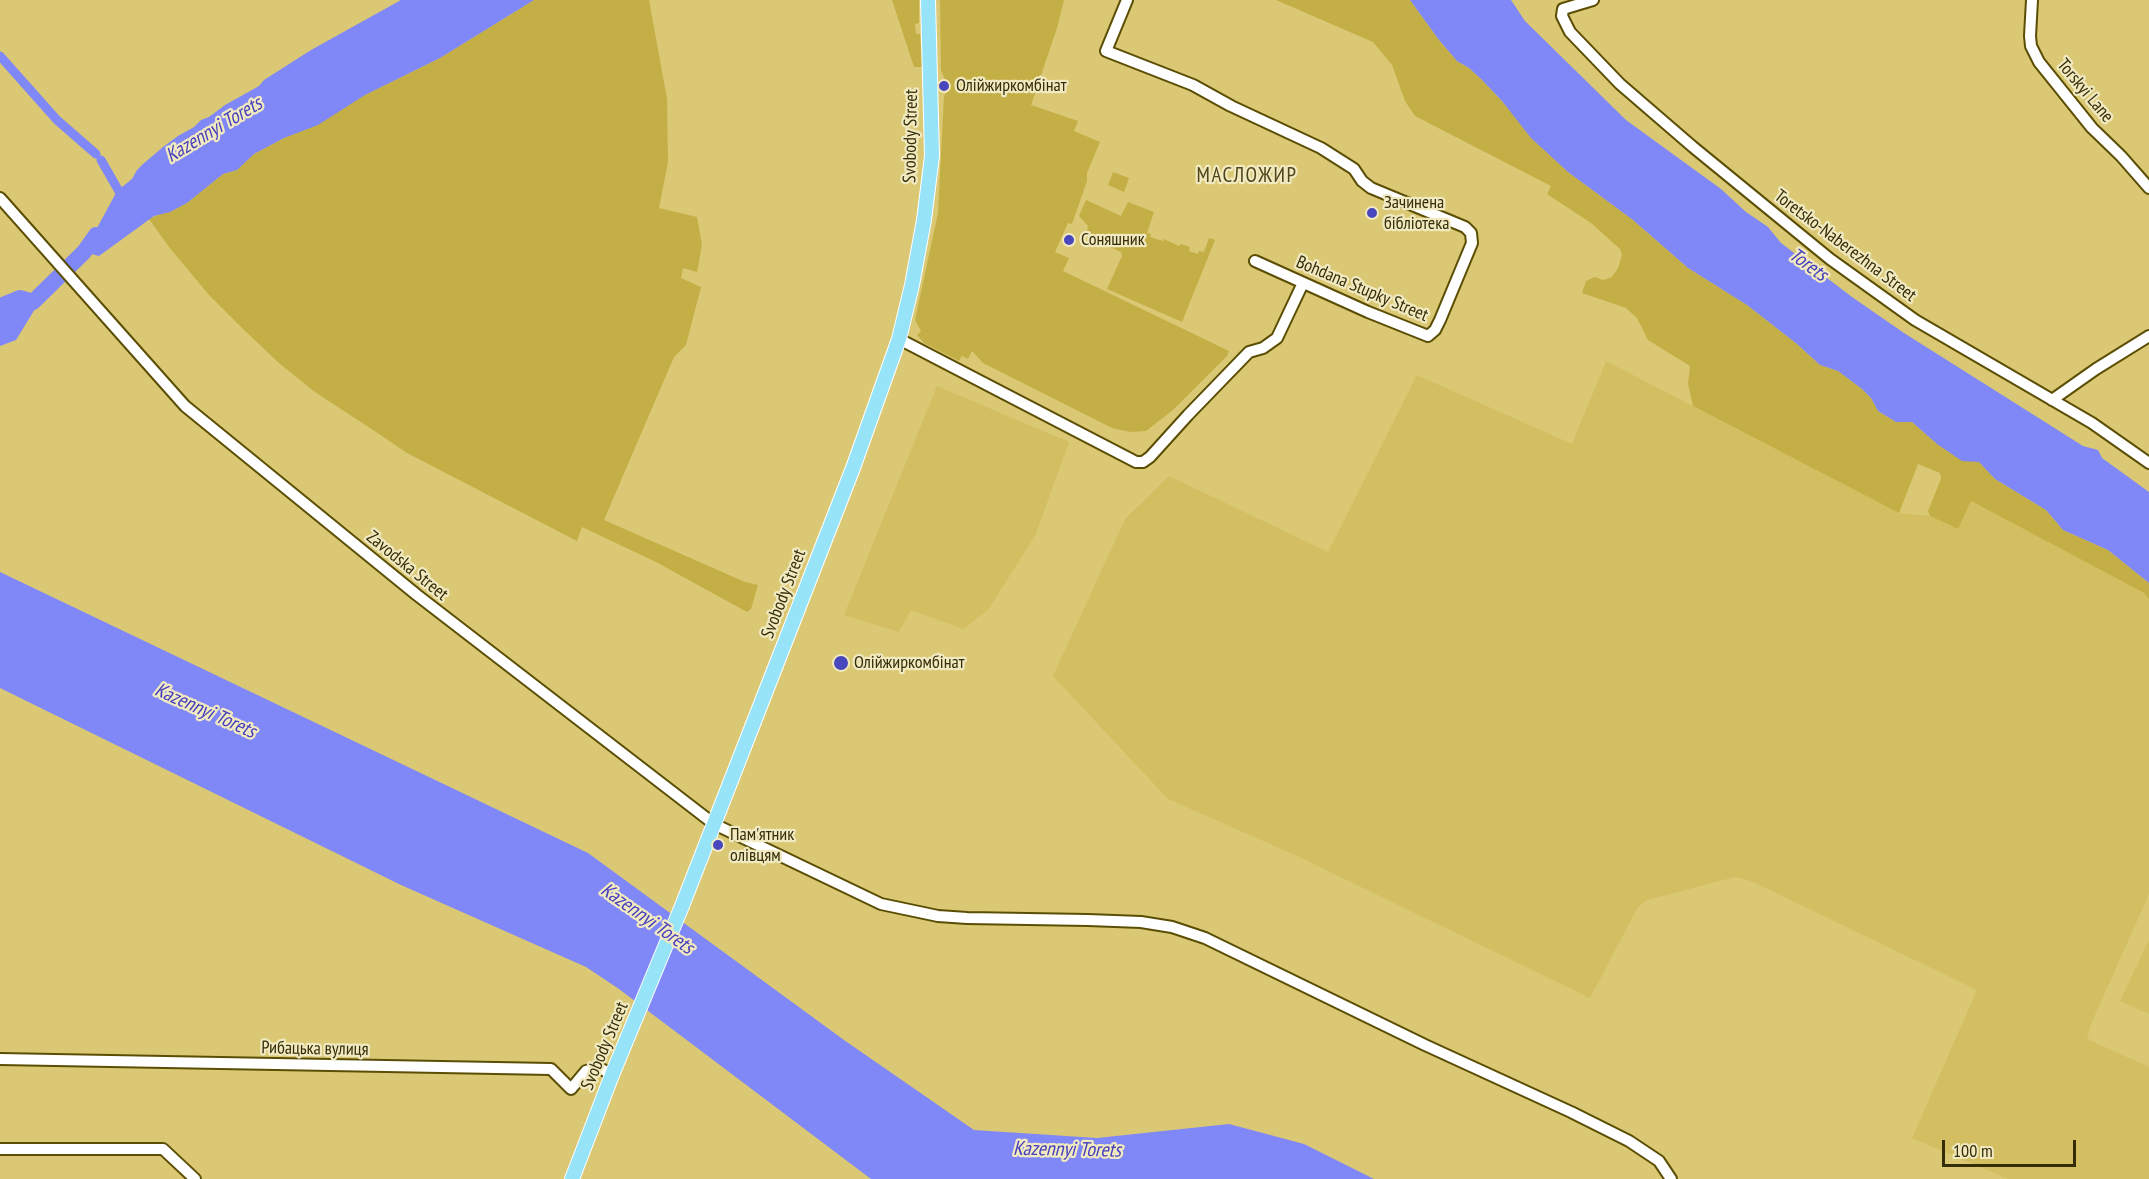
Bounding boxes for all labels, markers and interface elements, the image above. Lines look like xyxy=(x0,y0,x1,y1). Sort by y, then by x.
street label: Torskyi Lane xyxy=(2052,55,2118,127)
place label: Олійжиркомбінат xyxy=(956,75,1066,97)
marker: Олійжиркомбінат xyxy=(937,79,951,93)
street label: Svobody Street xyxy=(899,89,923,183)
water label: Kazennyi Torets xyxy=(162,92,266,168)
district label: МАСЛОЖИР xyxy=(1197,163,1297,189)
street label: Toretsko-Naberezhna Street xyxy=(1770,186,1920,306)
place label: Зачинена бібліотека xyxy=(1384,192,1449,234)
marker: Зачинена бібліотека xyxy=(1365,206,1379,220)
place label: Соняшник xyxy=(1081,229,1145,251)
marker: Соняшник xyxy=(1062,233,1076,247)
water label: Torets xyxy=(1784,243,1832,287)
street label: Bohdana Stupky Street xyxy=(1293,251,1431,327)
street label: Zavodska Street xyxy=(362,527,452,605)
street label: Svobody Street xyxy=(757,546,811,642)
place label: Олійжиркомбiнат xyxy=(854,652,964,674)
marker: Олійжиркомбiнат xyxy=(832,654,850,672)
water label: Kazennyi Torets xyxy=(151,678,259,744)
place label: Пам'ятник олівцям xyxy=(730,824,794,866)
marker: Пам'ятник олівцям xyxy=(711,838,725,852)
water label: Kazennyi Torets xyxy=(596,878,698,960)
street label: Svobody Street xyxy=(577,999,633,1093)
street label: Рибацька вулиця xyxy=(261,1037,369,1061)
scale bar xyxy=(1945,1128,2078,1166)
water label: Kazennyi Torets xyxy=(1013,1137,1121,1163)
text: 100 m xyxy=(1953,1139,1993,1162)

